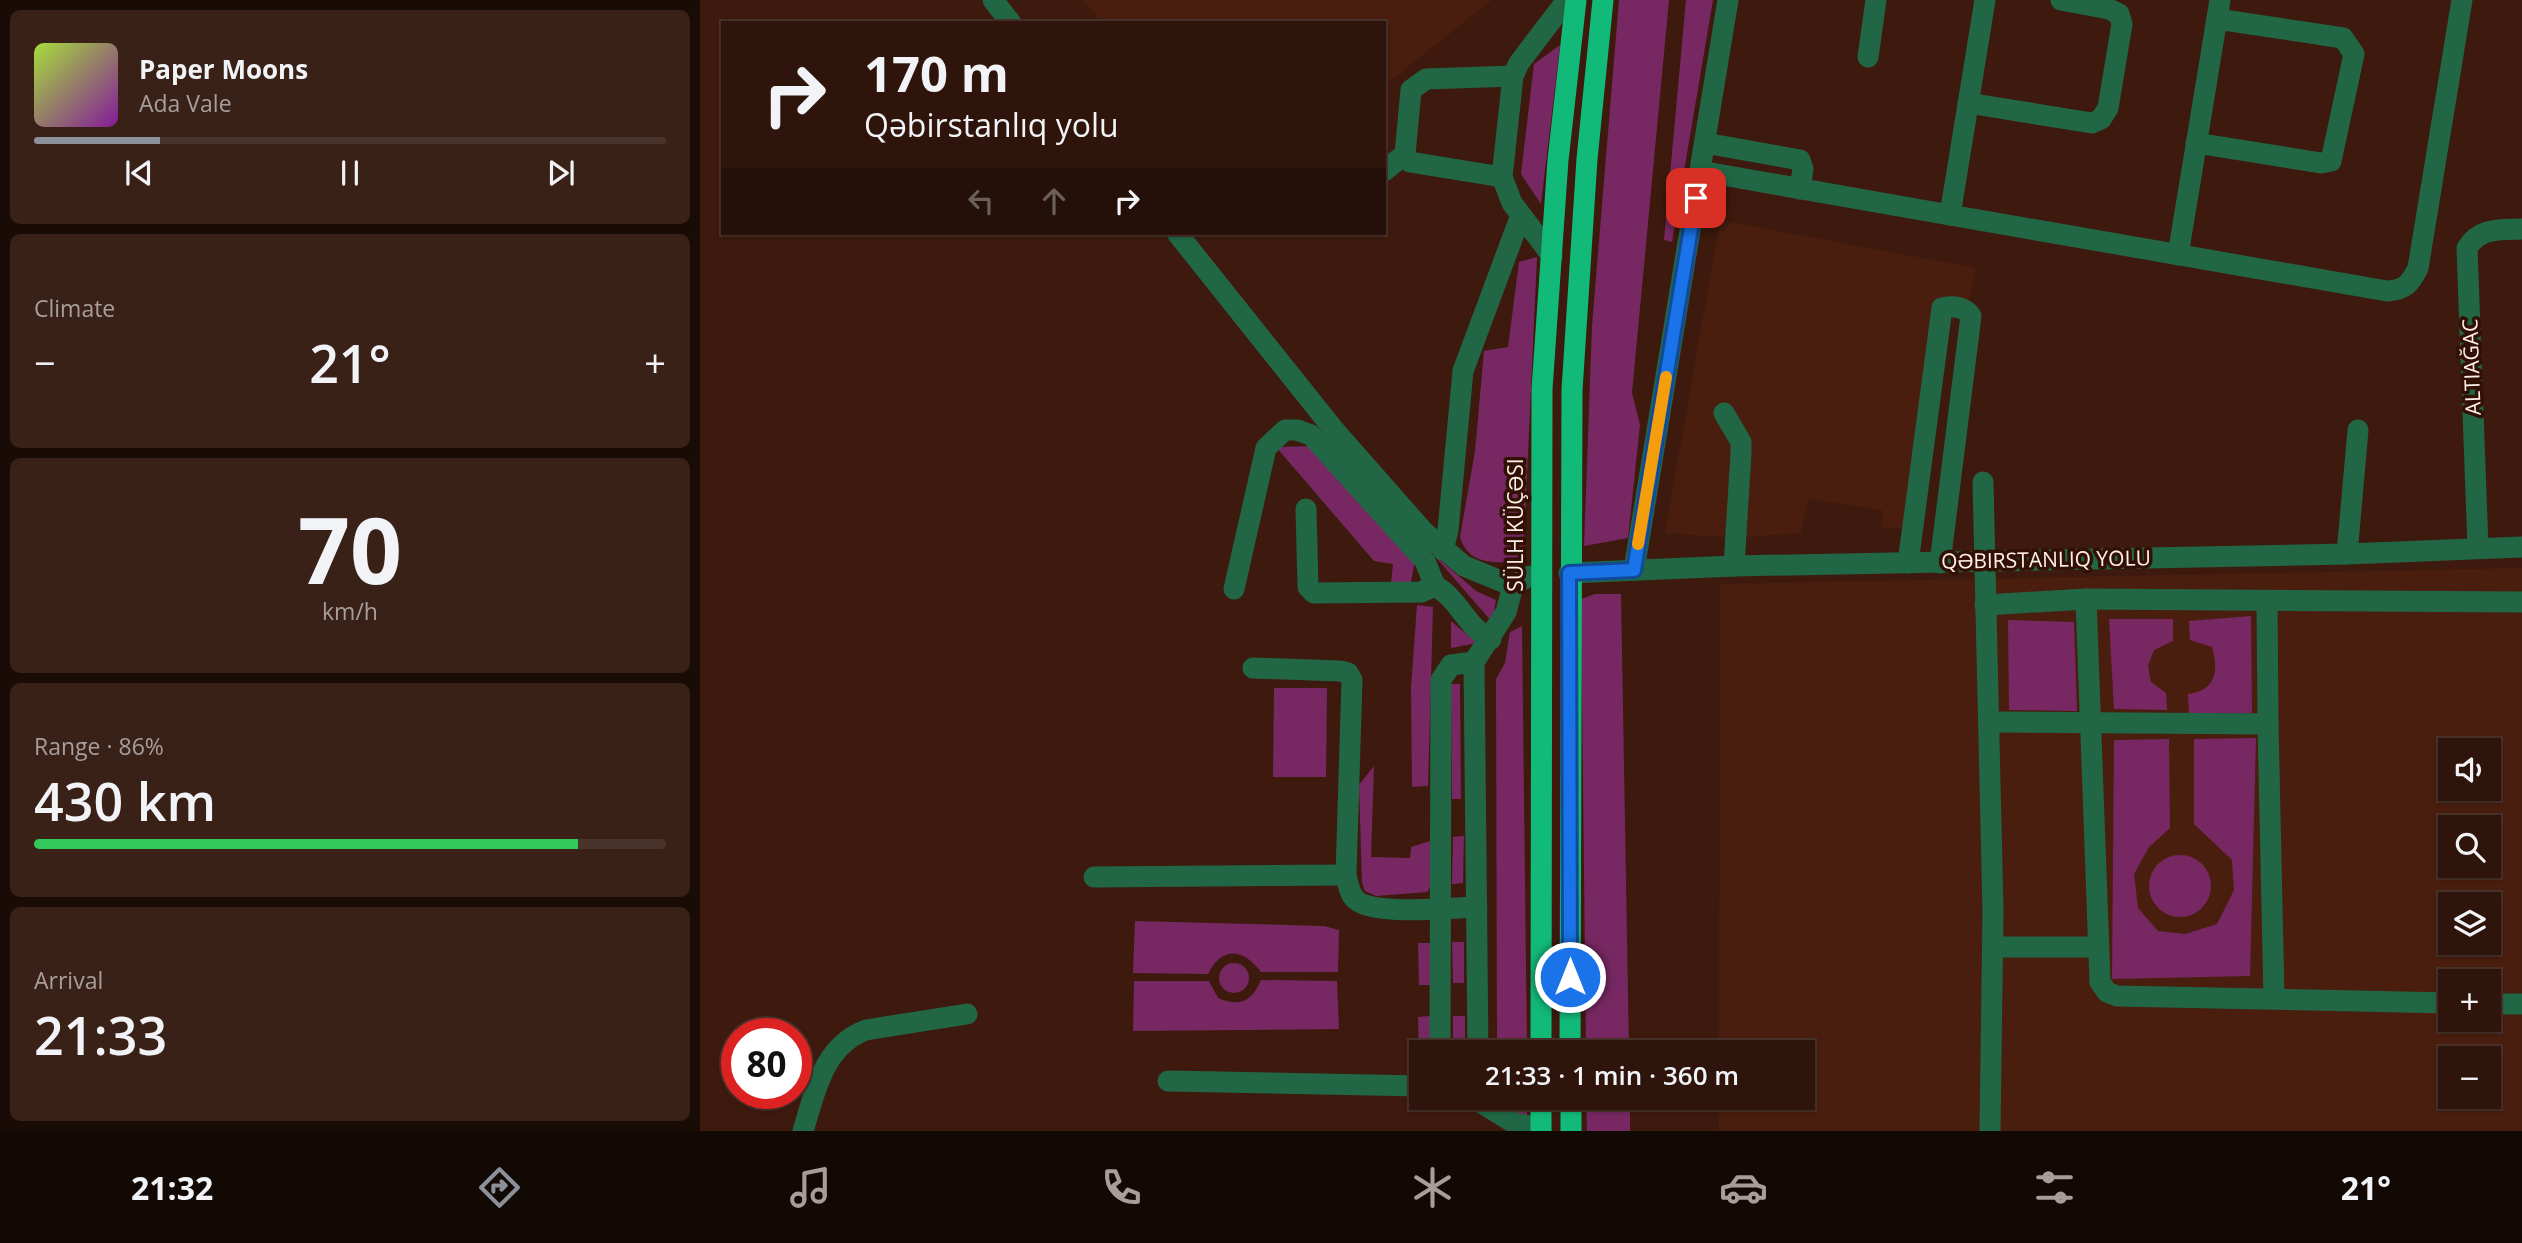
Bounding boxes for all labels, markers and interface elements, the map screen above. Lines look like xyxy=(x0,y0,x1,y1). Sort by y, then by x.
text: 170 m xyxy=(864,40,1009,106)
icon: right xyxy=(749,49,840,140)
text: Paper Moons xyxy=(139,51,308,87)
text: Ada Vale xyxy=(139,87,232,119)
text: Qəbirstanlıq yolu xyxy=(864,103,1119,146)
icon: previous xyxy=(120,154,158,192)
icon: pause xyxy=(331,154,369,192)
icon: next xyxy=(542,154,580,192)
pin xyxy=(1666,168,1726,228)
icon: arrive xyxy=(1677,179,1715,217)
icon: left xyxy=(962,182,1000,220)
icon: ahead xyxy=(1035,182,1073,220)
icon: right xyxy=(1108,182,1146,220)
text: Climate xyxy=(34,292,115,324)
street label: ALTIAĞAC xyxy=(2455,318,2487,416)
text: 21° xyxy=(309,327,391,398)
text: − xyxy=(34,336,56,388)
text: + xyxy=(644,336,666,388)
street label: SÜLH KÜÇƏSI xyxy=(1501,458,1529,592)
text: 70 xyxy=(298,487,402,611)
street label: QƏBIRSTANLIQ YOLU xyxy=(1941,543,2151,575)
text: km/h xyxy=(322,595,378,627)
text: Range · 86% xyxy=(34,730,164,762)
map controls xyxy=(2438,738,2501,1109)
button: sound xyxy=(2438,738,2501,801)
text: 430 km xyxy=(34,765,216,836)
button: search xyxy=(2438,815,2501,878)
button: layers xyxy=(2438,892,2501,955)
position arrow xyxy=(1533,940,1607,1014)
text: Arrival xyxy=(34,964,103,996)
button: + xyxy=(2438,969,2501,1032)
text: 21:33 xyxy=(34,999,167,1070)
speed limit sign: 80 xyxy=(721,1018,812,1109)
button: − xyxy=(2438,1046,2501,1109)
text: 21:33 · 1 min · 360 m xyxy=(1485,1057,1739,1093)
icon: directions xyxy=(475,1163,524,1212)
icon: music xyxy=(786,1163,835,1212)
icon: phone xyxy=(1097,1163,1146,1212)
icon: climate xyxy=(1408,1163,1457,1212)
icon: car xyxy=(1719,1163,1768,1212)
icon: filters xyxy=(2030,1163,2079,1212)
text: 21:32 xyxy=(131,1166,213,1209)
text: 21° xyxy=(2341,1166,2391,1209)

